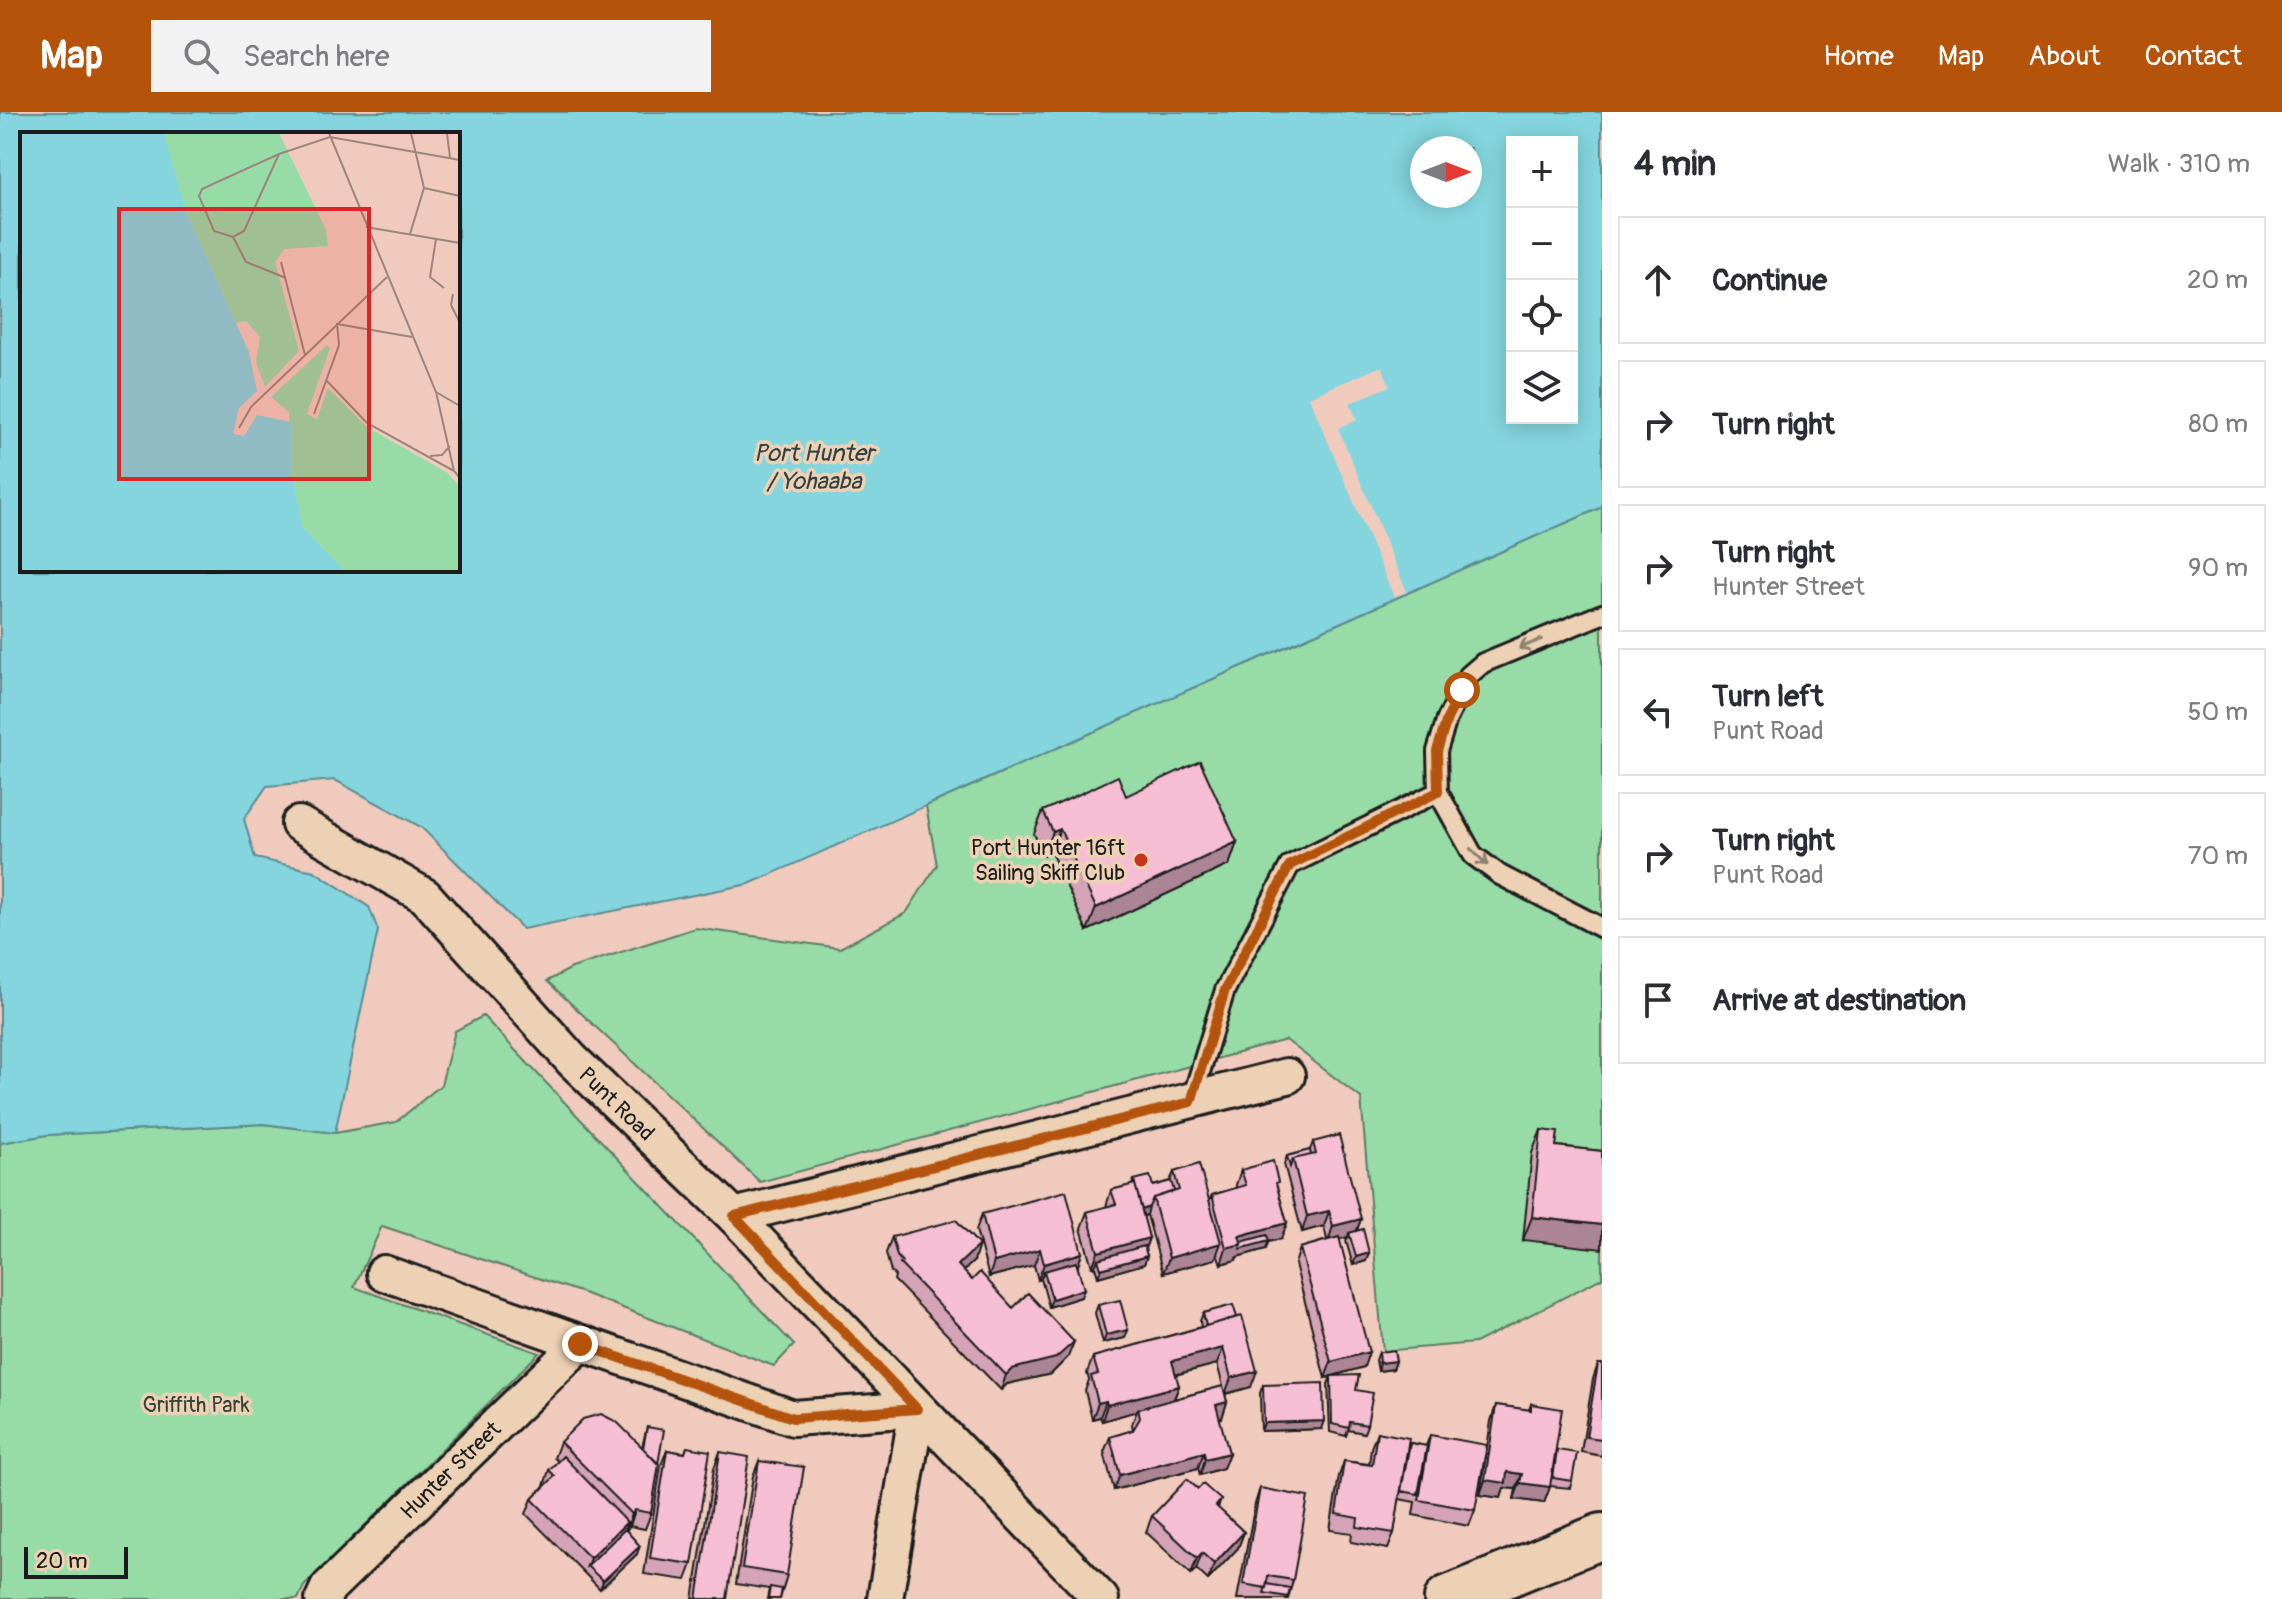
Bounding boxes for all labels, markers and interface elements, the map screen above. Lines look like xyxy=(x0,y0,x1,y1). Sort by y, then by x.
search box xyxy=(151,20,711,92)
text: Map xyxy=(40,32,103,80)
icon: search xyxy=(179,34,223,78)
text: Search here xyxy=(243,38,390,75)
text: Home xyxy=(1823,39,1894,74)
text: Map xyxy=(1938,39,1984,74)
text: About xyxy=(2028,39,2101,74)
text: Contact xyxy=(2145,39,2242,74)
inset map xyxy=(20,132,460,572)
north arrow xyxy=(1410,136,1482,208)
map controls xyxy=(1506,136,1578,424)
button: + xyxy=(1506,136,1578,208)
text: 4 min xyxy=(1634,143,1716,186)
text: Walk · 310 m xyxy=(2108,148,2250,180)
button: − xyxy=(1506,208,1578,280)
icon: ahead xyxy=(1636,258,1680,302)
text: Continue xyxy=(1712,262,1827,299)
text: 20 m xyxy=(2187,264,2248,296)
button: locate xyxy=(1506,280,1578,352)
button: layers xyxy=(1506,352,1578,424)
icon: right xyxy=(1636,402,1680,446)
text: Turn right xyxy=(1712,406,1835,443)
text: 80 m xyxy=(2188,408,2248,440)
water label: Port Hunter / Yohaaba xyxy=(754,439,878,496)
text: Turn right xyxy=(1712,534,1835,571)
icon: right xyxy=(1636,546,1680,590)
text: 90 m xyxy=(2188,552,2248,584)
text: Hunter Street xyxy=(1712,571,1865,603)
one-way arrow xyxy=(1518,638,1543,652)
route start xyxy=(1444,672,1480,708)
text: Turn left xyxy=(1712,678,1823,715)
icon: left xyxy=(1636,690,1680,734)
text: 50 m xyxy=(2187,696,2248,728)
text: Punt Road xyxy=(1712,715,1824,747)
text: Turn right xyxy=(1712,822,1835,859)
place label: Port Hunter 16ft Sailing Skiff Club xyxy=(971,834,1125,887)
icon: right xyxy=(1636,834,1680,878)
text: 70 m xyxy=(2188,840,2248,872)
one-way arrow xyxy=(1468,847,1488,867)
marker: Port Hunter 16ft Sailing Skiff Club xyxy=(1132,851,1150,869)
text: Punt Road xyxy=(1712,859,1824,891)
icon: arrive xyxy=(1636,978,1680,1022)
text: Arrive at destination xyxy=(1712,982,1966,1019)
street label: Punt Road xyxy=(573,1061,660,1147)
route end xyxy=(562,1326,598,1362)
park label: Griffith Park xyxy=(142,1391,250,1419)
street label: Hunter Street xyxy=(395,1415,507,1526)
scale bar xyxy=(24,1543,128,1579)
text: 20 m xyxy=(36,1547,88,1575)

